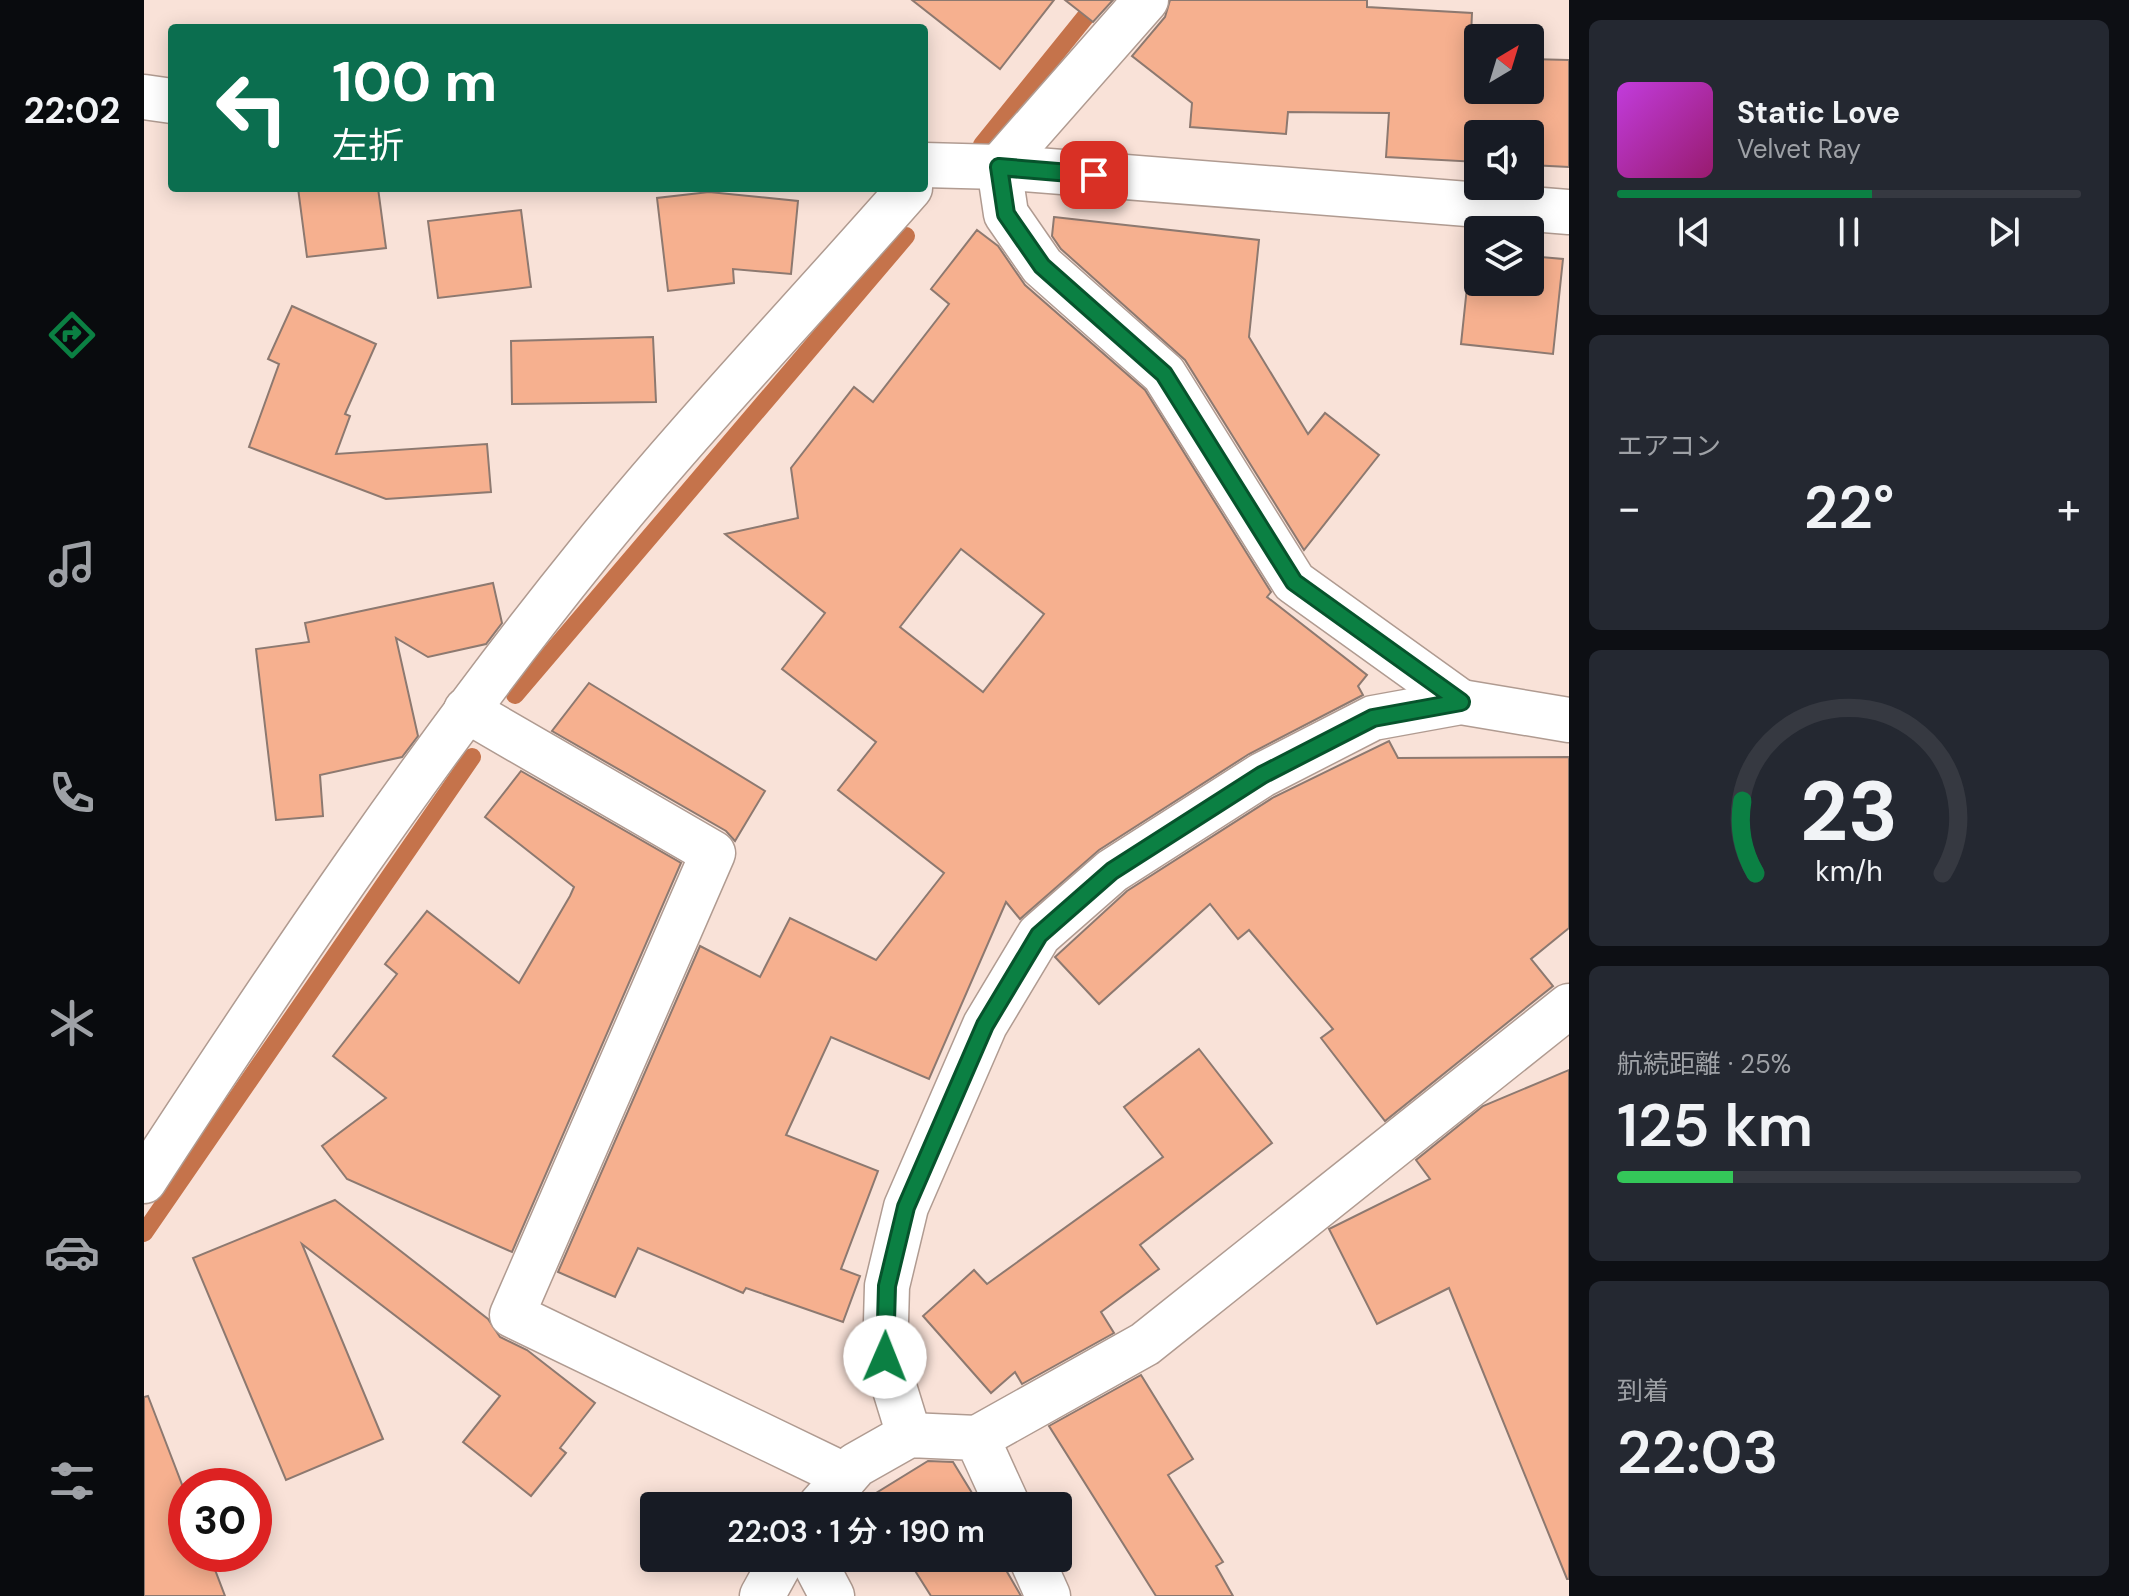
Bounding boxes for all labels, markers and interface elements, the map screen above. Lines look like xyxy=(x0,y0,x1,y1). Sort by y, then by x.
north arrow xyxy=(1464,24,1544,104)
map controls xyxy=(1464,24,1544,296)
text: 100 m xyxy=(332,45,497,118)
icon: left xyxy=(200,56,304,160)
text: 22:02 xyxy=(24,87,120,134)
text: Static Love xyxy=(1737,93,1900,132)
button: sound xyxy=(1464,120,1544,200)
text: 左折 xyxy=(332,122,404,169)
text: Velvet Ray xyxy=(1737,132,1861,166)
pin xyxy=(1060,141,1128,209)
icon: arrive xyxy=(1072,153,1116,197)
icon: previous xyxy=(1672,210,1716,254)
icon: pause xyxy=(1827,210,1871,254)
icon: next xyxy=(1982,210,2026,254)
button: layers xyxy=(1464,216,1544,296)
icon: directions xyxy=(44,307,100,363)
text: エアコン xyxy=(1617,429,1721,463)
text: 22° xyxy=(1804,468,1894,547)
text: − xyxy=(1617,479,1641,537)
text: + xyxy=(2057,479,2081,537)
icon: music xyxy=(44,536,100,592)
text: 23 xyxy=(1800,757,1898,866)
icon: phone xyxy=(44,765,100,821)
text: km/h xyxy=(1815,853,1883,890)
icon: climate xyxy=(44,995,100,1051)
text: 航続距離 · 25% xyxy=(1617,1047,1791,1081)
text: 125 km xyxy=(1617,1086,1813,1165)
icon: car xyxy=(44,1224,100,1280)
position arrow xyxy=(843,1315,927,1399)
text: 到着 xyxy=(1617,1374,1669,1408)
text: 22:03 xyxy=(1617,1413,1778,1492)
icon: filters xyxy=(44,1453,100,1509)
speed limit sign: 30 xyxy=(168,1468,272,1572)
text: 22:03 · 1 分 · 190 m xyxy=(727,1512,985,1551)

